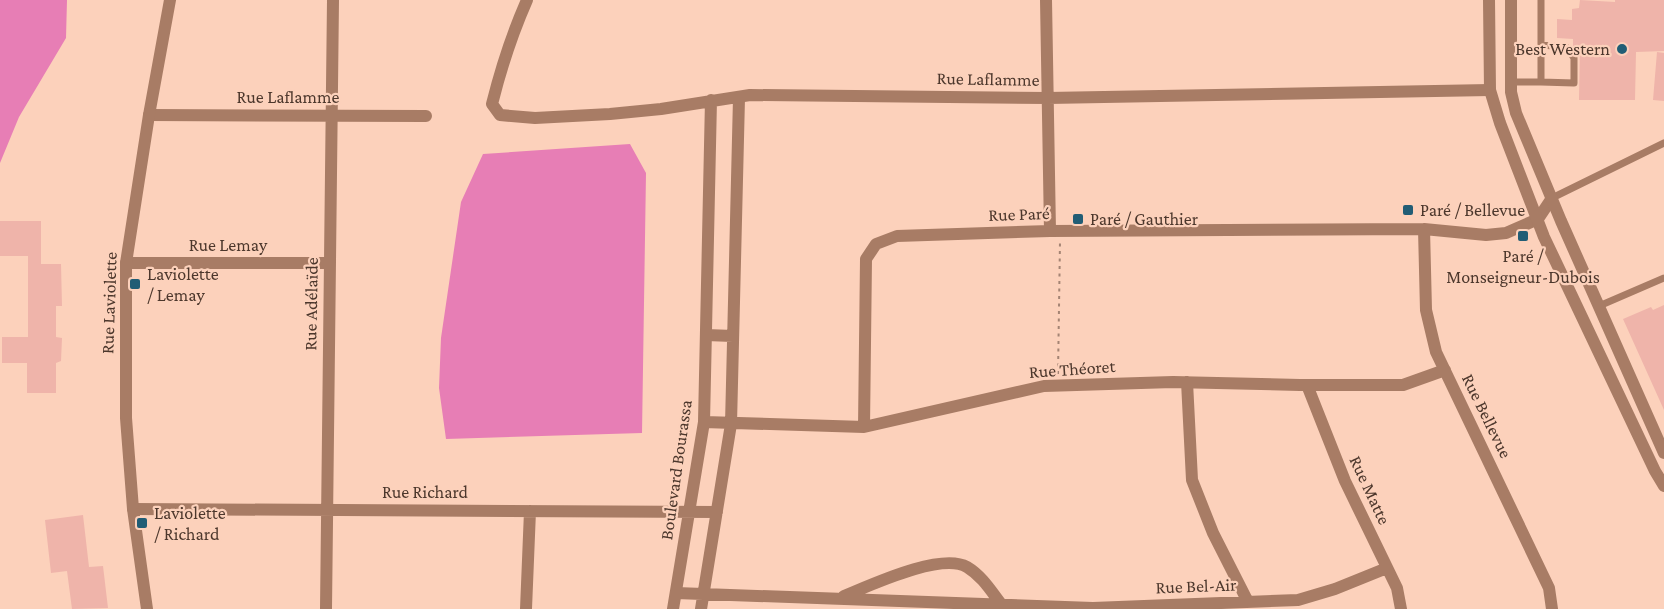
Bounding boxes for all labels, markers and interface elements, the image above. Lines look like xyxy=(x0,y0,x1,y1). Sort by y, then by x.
place label: Best Western xyxy=(1515,39,1610,59)
marker: Best Western xyxy=(1615,42,1629,56)
street label: Rue Laflamme xyxy=(936,68,1040,90)
street label: Rue Laflamme xyxy=(237,87,340,107)
place label: Paré / Bellevue xyxy=(1420,200,1525,220)
street label: Rue Paré xyxy=(988,203,1050,225)
marker: Paré / Bellevue xyxy=(1401,203,1415,217)
place label: Paré / Gauthier xyxy=(1090,209,1199,229)
marker: Paré / Gauthier xyxy=(1071,212,1085,226)
marker: Paré / Monseigneur-Dubois xyxy=(1516,229,1530,243)
street label: Rue Lemay xyxy=(189,235,268,255)
place label: Paré / Monseigneur-Dubois xyxy=(1446,246,1600,287)
street label: Rue Laviolette xyxy=(97,252,121,354)
street label: Rue Adélaïde xyxy=(300,257,322,351)
place label: Laviolette / Lemay xyxy=(147,264,219,305)
marker: Laviolette / Lemay xyxy=(128,277,142,291)
street label: Rue Théoret xyxy=(1028,356,1117,382)
street label: Rue Bellevue xyxy=(1458,371,1516,462)
street label: Boulevard Bourassa xyxy=(656,399,696,541)
street label: Rue Matte xyxy=(1345,452,1395,528)
street label: Rue Richard xyxy=(382,482,469,502)
place label: Laviolette / Richard xyxy=(154,503,226,544)
marker: Laviolette / Richard xyxy=(135,516,149,530)
street label: Rue Bel-Air xyxy=(1155,575,1237,597)

